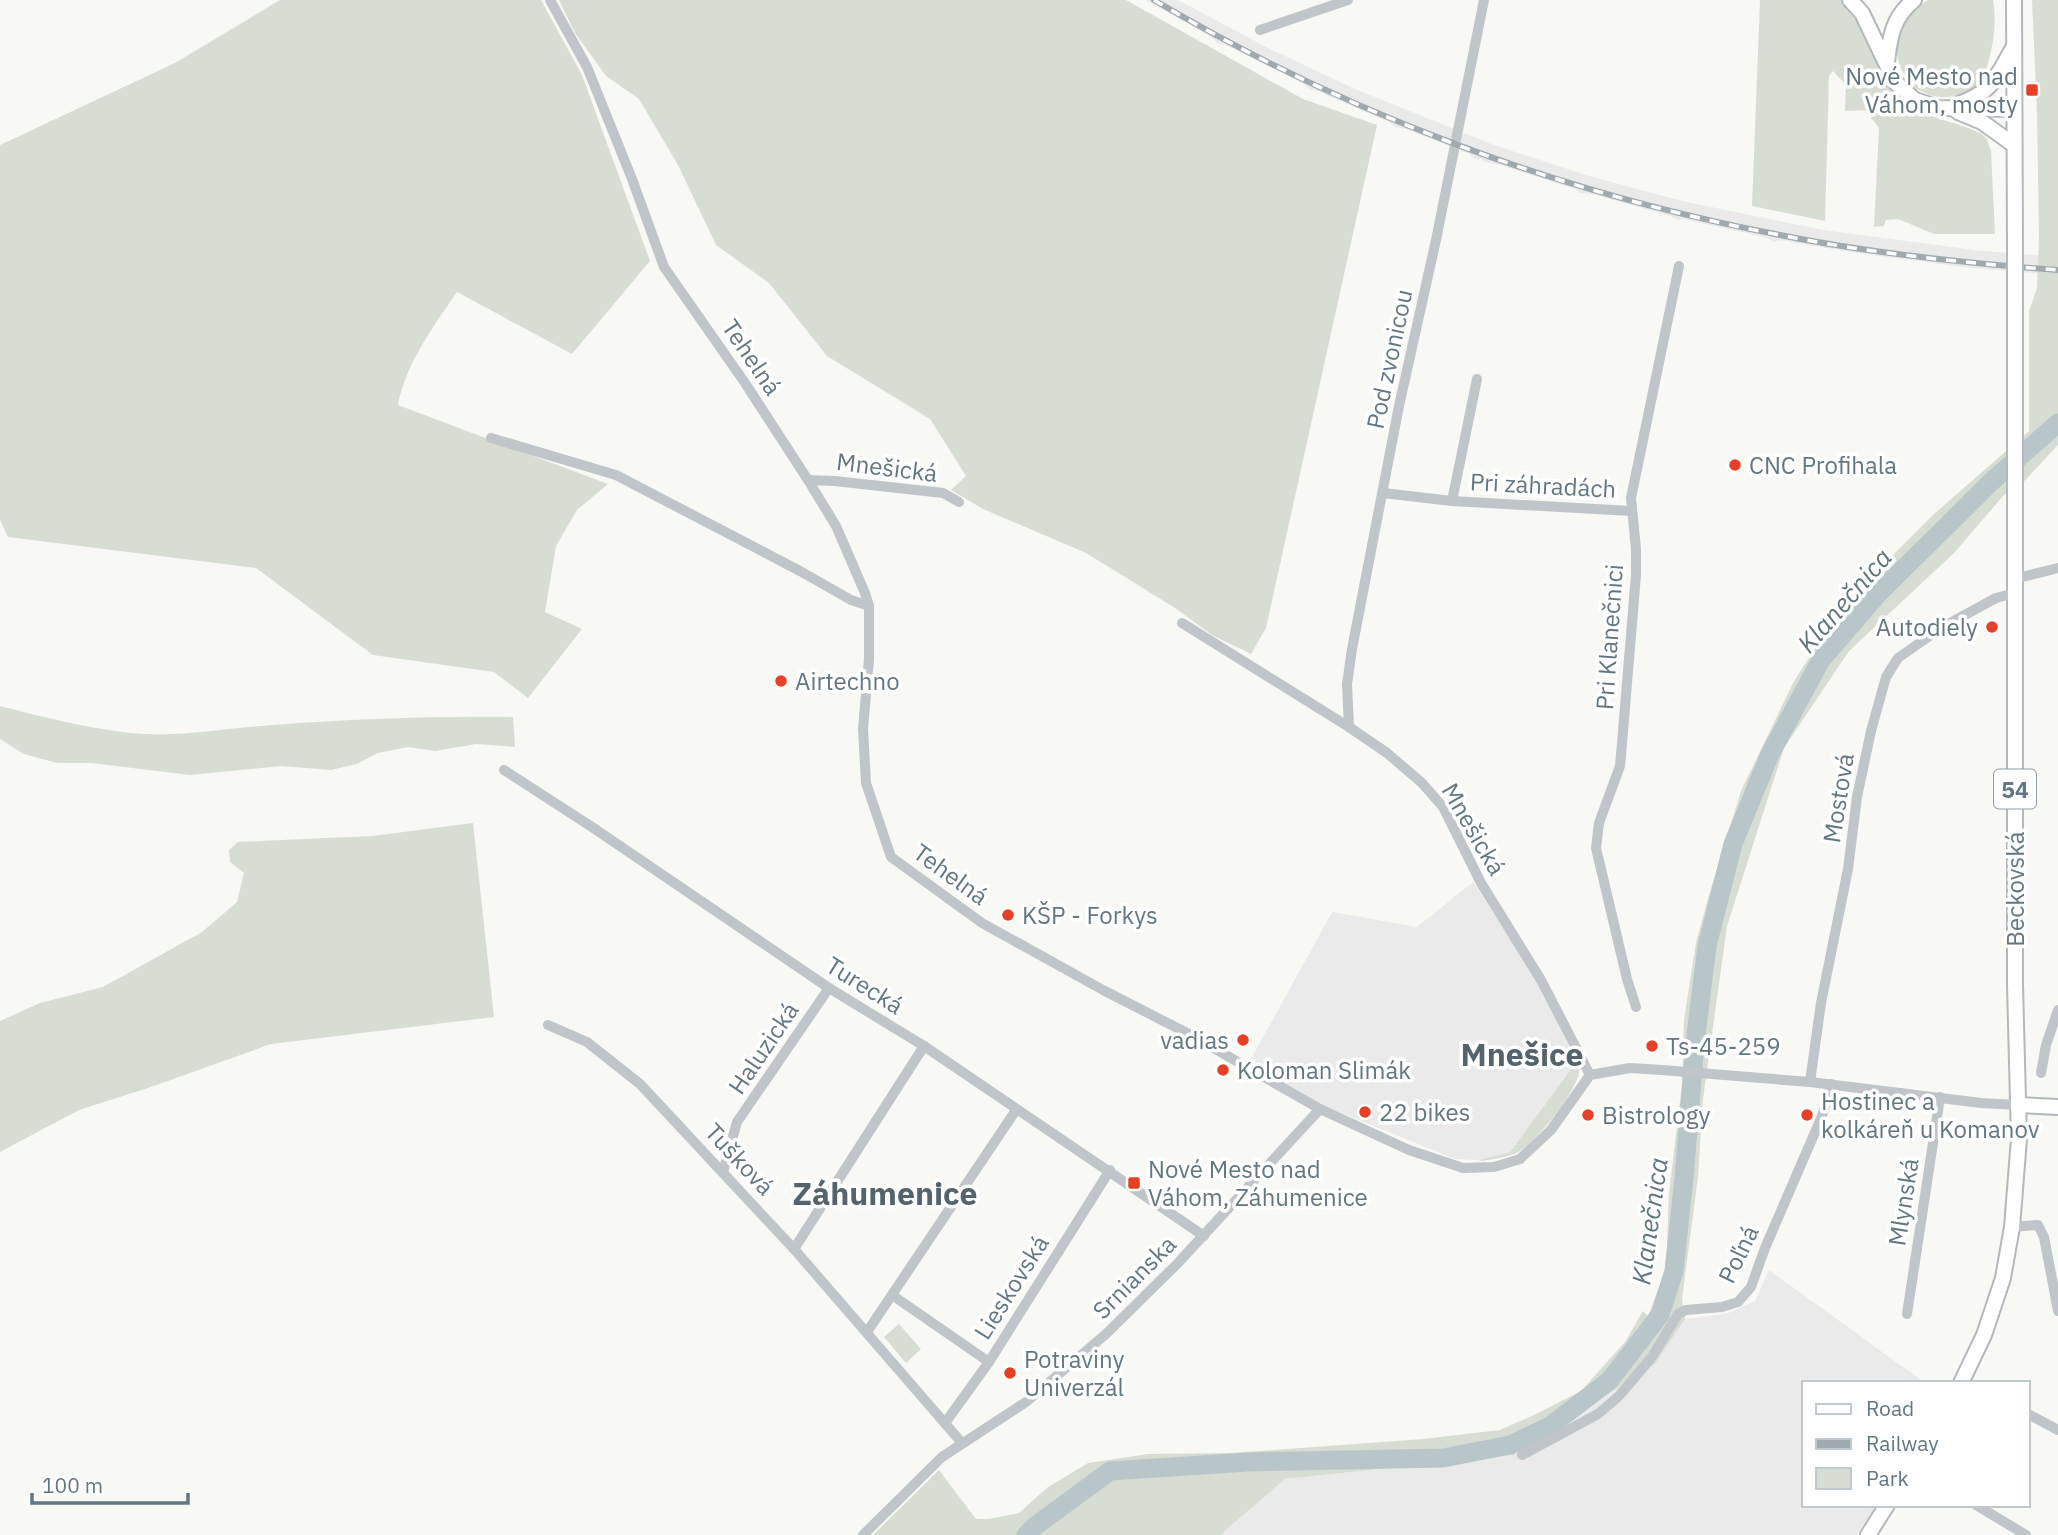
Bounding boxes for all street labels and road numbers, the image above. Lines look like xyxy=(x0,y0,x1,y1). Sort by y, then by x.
street label: Pod zvonicou xyxy=(1359,286,1419,432)
street label: Tehelná xyxy=(715,313,789,401)
street label: Mnešická xyxy=(835,445,939,489)
street label: Pri záhradách xyxy=(1469,465,1617,505)
street label: Pri Klanečnici xyxy=(1588,563,1630,711)
street label: Mostová xyxy=(1815,751,1861,845)
road number: 54 xyxy=(1994,769,2036,808)
street label: Mnešická xyxy=(1435,777,1513,881)
street label: Beckovská xyxy=(1999,831,2031,947)
street label: Tehelná xyxy=(907,836,995,912)
street label: Turecká xyxy=(820,949,910,1021)
street label: Haluzická xyxy=(721,996,806,1100)
street label: Tušková xyxy=(698,1116,782,1202)
street label: Mlynská xyxy=(1880,1156,1926,1248)
street label: Poľná xyxy=(1710,1220,1766,1288)
street label: Srnianska xyxy=(1085,1228,1183,1326)
street label: Lieskovská xyxy=(966,1229,1056,1345)

